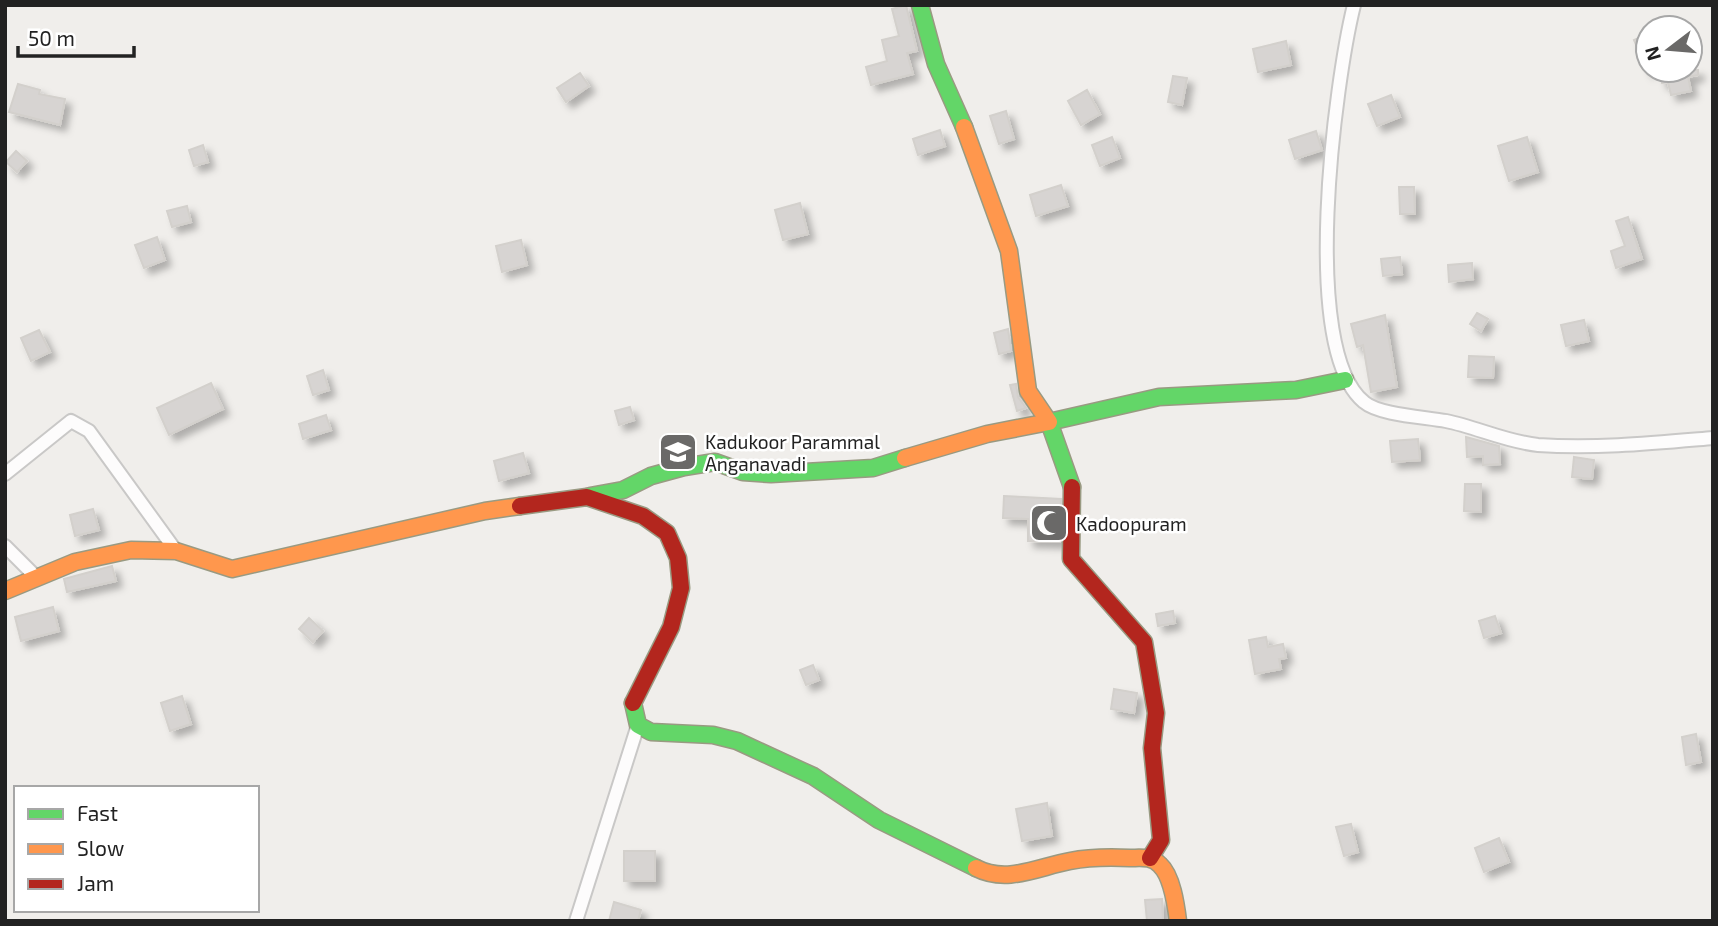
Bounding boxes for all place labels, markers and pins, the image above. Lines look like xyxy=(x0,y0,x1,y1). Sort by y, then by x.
place label: Kadukoor Parammal Anganavadi xyxy=(705,430,880,475)
school or university icon: Kadukoor Parammal Anganavadi xyxy=(657,431,699,473)
mosque icon: Kadoopuram xyxy=(1028,502,1070,544)
place label: Kadoopuram xyxy=(1076,512,1187,535)

